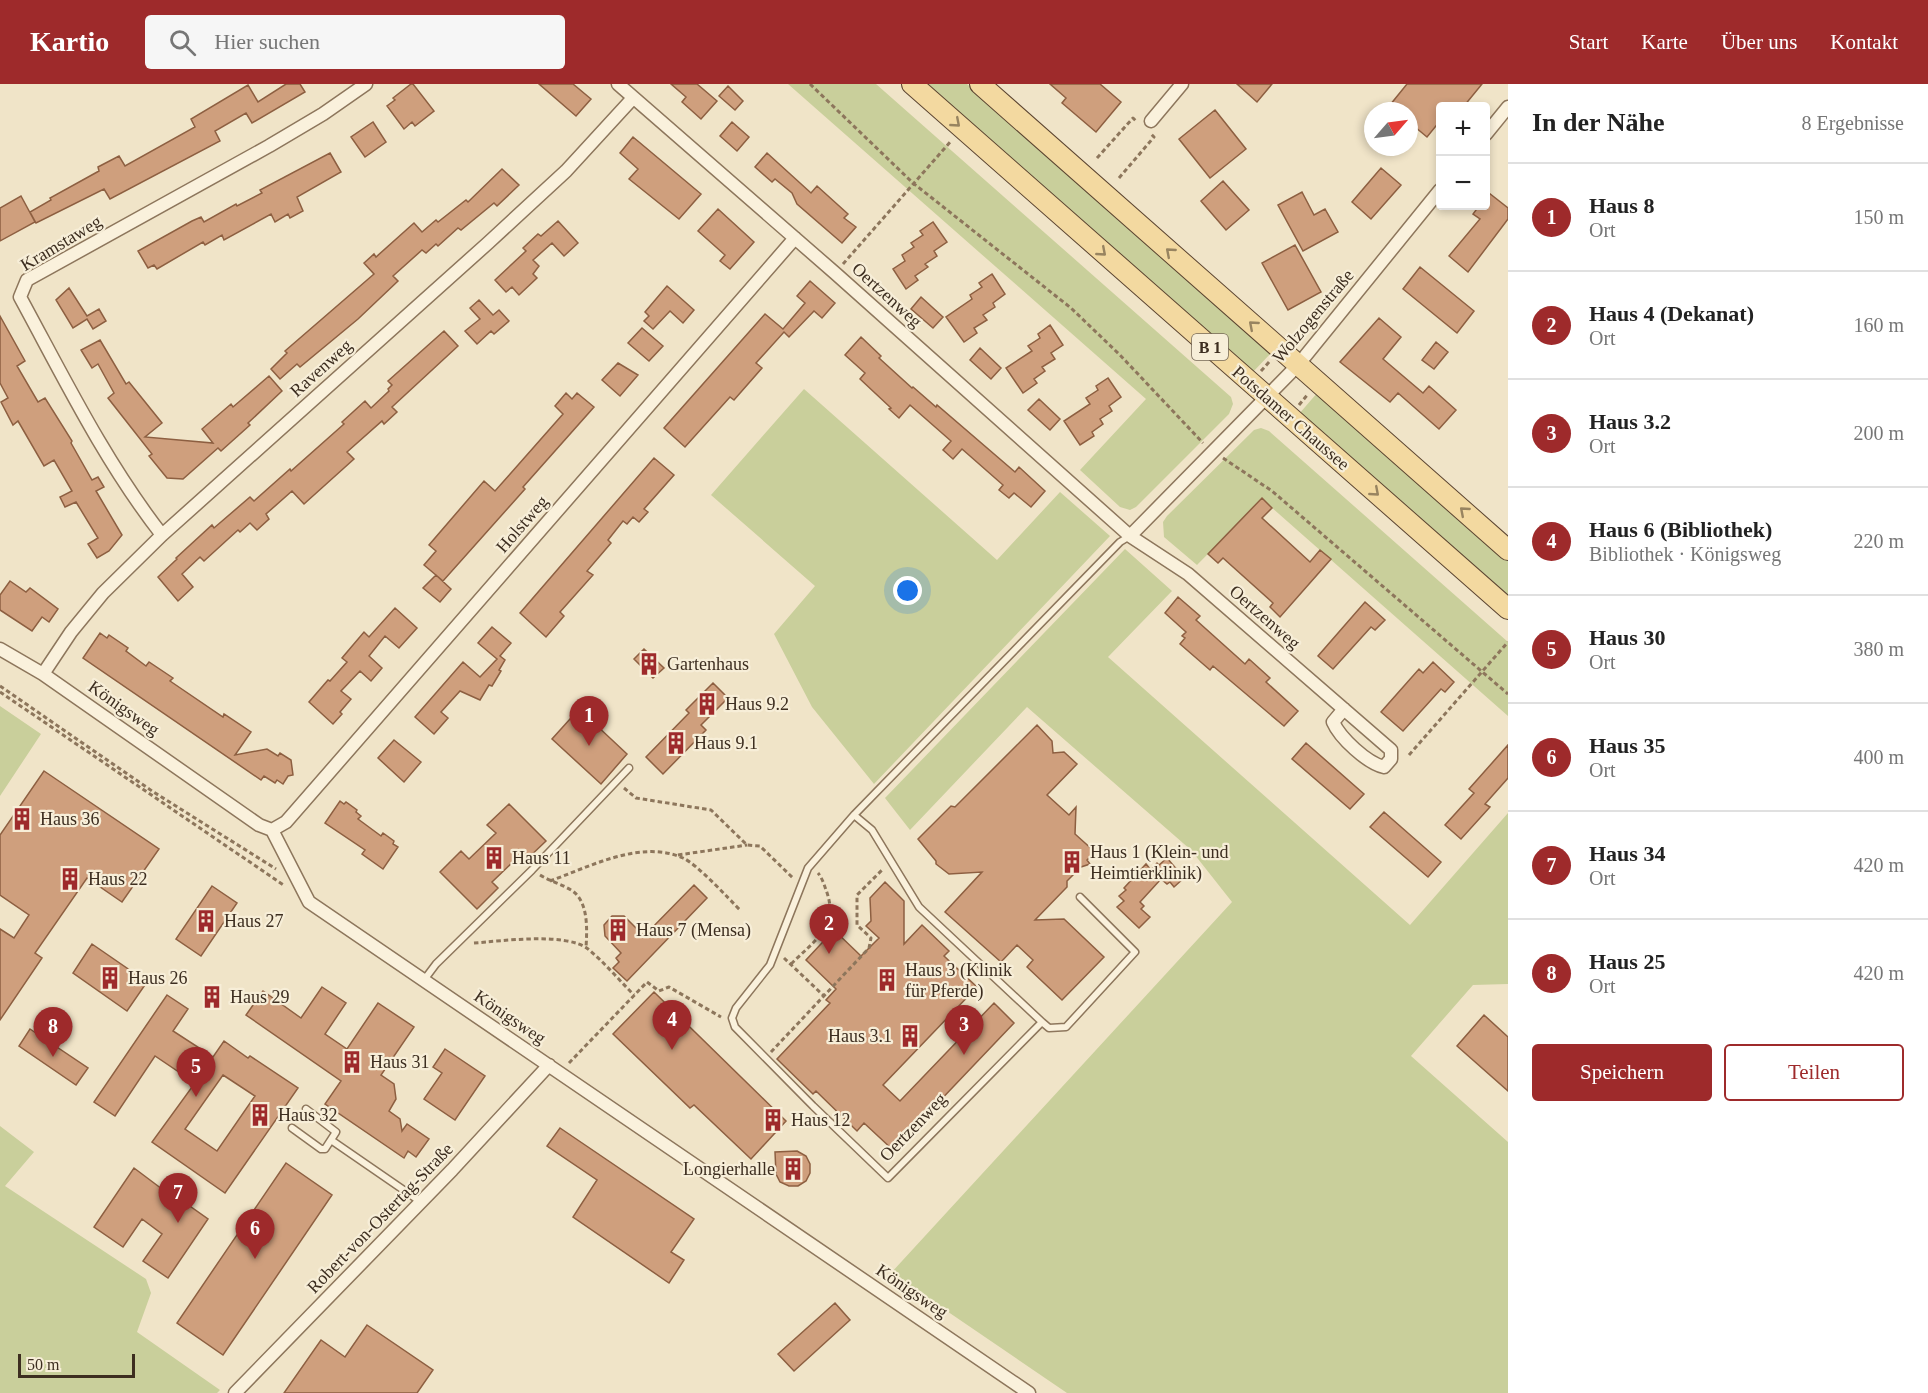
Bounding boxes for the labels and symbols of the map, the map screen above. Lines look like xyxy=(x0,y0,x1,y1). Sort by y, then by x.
north arrow xyxy=(1364,102,1418,156)
one-way arrow xyxy=(949,116,960,127)
street label: Kramstaweg xyxy=(17,211,105,275)
one-way arrow xyxy=(1096,244,1107,255)
one-way arrow xyxy=(1166,248,1177,259)
street label: Oertzenweg xyxy=(848,258,926,332)
street label: Wolzogenstraße xyxy=(1268,265,1358,367)
one-way arrow xyxy=(1249,321,1260,332)
road number: B 1 xyxy=(1192,334,1228,360)
street label: Ravenweg xyxy=(286,335,356,401)
street label: Potsdamer Chaussee xyxy=(1228,362,1354,474)
one-way arrow xyxy=(1368,484,1379,495)
street label: Holstweg xyxy=(492,491,552,557)
one-way arrow xyxy=(1460,507,1471,518)
your location xyxy=(893,576,922,605)
street label: Oertzenweg xyxy=(1226,581,1304,653)
building icon: Gartenhaus xyxy=(636,651,662,677)
place label: Gartenhaus xyxy=(667,654,749,674)
street label: Königsweg xyxy=(85,676,163,740)
building icon: Haus 9.2 xyxy=(694,691,720,717)
place label: Haus 9.2 xyxy=(725,694,789,714)
pin: 1 xyxy=(570,696,608,746)
building icon: Haus 9.1 xyxy=(663,730,689,756)
place label: Haus 9.1 xyxy=(694,733,758,753)
building icon: Haus 36 xyxy=(9,806,35,832)
place label: Haus 36 xyxy=(40,809,100,829)
place label: Haus 1 (Klein- und Heimtierklinik) xyxy=(1090,842,1228,884)
building icon: Haus 11 xyxy=(481,845,507,871)
place label: Haus 11 xyxy=(512,848,571,868)
building icon: Haus 1 (Klein- und Heimtierklinik) xyxy=(1059,849,1085,875)
building icon: Haus 22 xyxy=(57,866,83,892)
place label: Haus 22 xyxy=(88,869,148,889)
pin: 2 xyxy=(810,904,848,954)
building icon: Haus 27 xyxy=(193,908,219,934)
place label: Haus 27 xyxy=(224,911,284,931)
building icon: Haus 7 (Mensa) xyxy=(605,917,631,943)
place label: Haus 7 (Mensa) xyxy=(636,920,751,941)
place label: Haus 3 (Klinik für Pferde) xyxy=(905,960,1012,1002)
building icon: Haus 26 xyxy=(97,965,123,991)
building icon: Haus 3 (Klinik für Pferde) xyxy=(874,967,900,993)
place label: Haus 26 xyxy=(128,968,188,988)
building icon: Haus 29 xyxy=(199,984,225,1010)
street label: Königsweg xyxy=(470,986,550,1048)
place label: Haus 29 xyxy=(230,987,290,1007)
pin: 4 xyxy=(652,1000,692,1050)
pin: 3 xyxy=(944,1006,984,1055)
pin: 8 xyxy=(34,1008,72,1057)
building icon: Haus 3.1 xyxy=(897,1023,923,1049)
place label: Haus 3.1 xyxy=(828,1026,892,1046)
pin: 5 xyxy=(176,1048,216,1097)
building icon: Haus 31 xyxy=(339,1049,365,1075)
place label: Haus 31 xyxy=(370,1052,430,1072)
street label: Oertzenweg xyxy=(876,1089,950,1165)
building icon: Haus 32 xyxy=(247,1102,273,1128)
place label: Haus 32 xyxy=(278,1105,338,1125)
building icon: Haus 12 xyxy=(760,1107,786,1133)
place label: Haus 12 xyxy=(791,1110,851,1130)
street label: Robert-von-Ostertag-Straße xyxy=(303,1139,457,1297)
building icon: Longierhalle xyxy=(780,1156,806,1182)
place label: Longierhalle xyxy=(683,1159,775,1179)
pin: 7 xyxy=(158,1174,198,1223)
pin: 6 xyxy=(236,1210,274,1259)
street label: Königsweg xyxy=(872,1260,952,1322)
scale bar xyxy=(18,1351,135,1378)

